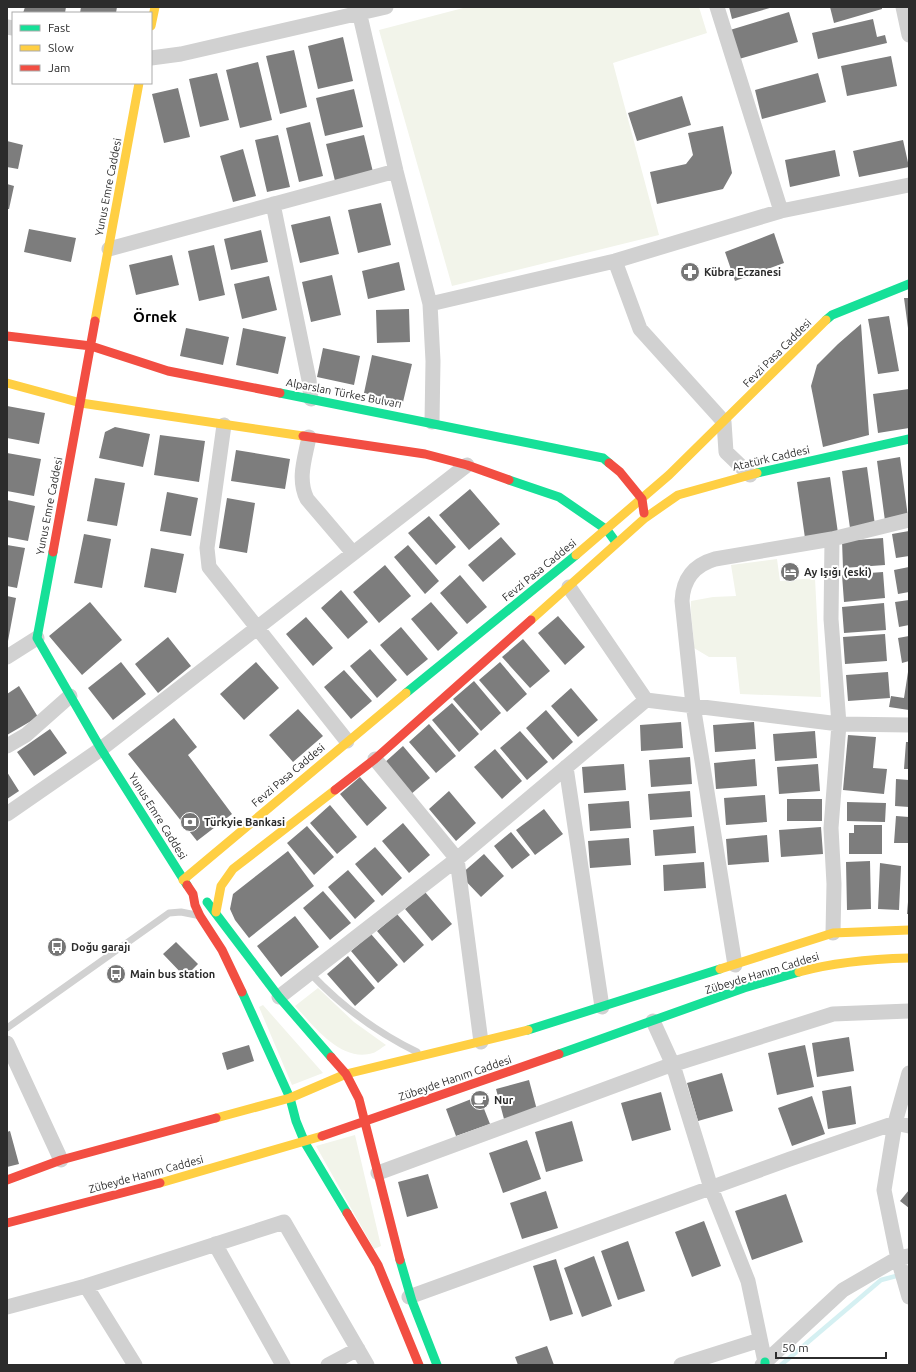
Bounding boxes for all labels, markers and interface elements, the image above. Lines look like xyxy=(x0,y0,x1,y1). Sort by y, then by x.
legend xyxy=(12,12,152,84)
text: Fast xyxy=(48,21,70,34)
text: Slow xyxy=(48,41,74,54)
text: Jam xyxy=(48,61,70,74)
street label: Yunus Emre Caddesi xyxy=(93,137,123,237)
pharmacy icon: Kübra Eczanesi xyxy=(679,261,701,283)
place label: Kübra Eczanesi xyxy=(704,266,781,278)
district label: Örnek xyxy=(133,308,177,325)
street label: Fevzi Pasa Caddesi xyxy=(740,316,814,390)
street label: Alparslan Türkes Bulvarı xyxy=(285,376,403,410)
street label: Atatürk Caddesi xyxy=(731,443,811,473)
street label: Yunus Emre Caddesi xyxy=(34,456,64,556)
street label: Fevzi Pasa Caddesi xyxy=(500,537,578,603)
hotel icon: Ay Işığı (eski) xyxy=(779,561,801,583)
place label: Ay Işığı (eski) xyxy=(804,566,872,579)
street label: Fevzi Pasa Caddesi xyxy=(249,741,327,809)
street label: Yunus Emre Caddesi xyxy=(127,771,189,861)
bank icon: Türkyie Bankasi xyxy=(179,811,201,833)
place label: Türkyie Bankasi xyxy=(204,816,285,828)
bus stop icon: Doğu garajı xyxy=(46,936,68,958)
place label: Doğu garajı xyxy=(71,941,130,953)
street label: Zübeyde Hanım Caddesi xyxy=(704,950,820,996)
bus stop icon: Main bus station xyxy=(105,963,127,985)
place label: Main bus station xyxy=(130,968,215,980)
street label: Zübeyde Hanım Caddesi xyxy=(397,1053,513,1103)
cafe icon: Nur xyxy=(469,1089,491,1111)
place label: Nur xyxy=(494,1094,514,1106)
street label: Zübeyde Hanım Caddesi xyxy=(87,1153,205,1195)
scale bar xyxy=(776,1334,886,1360)
text: 50 m xyxy=(782,1341,809,1354)

